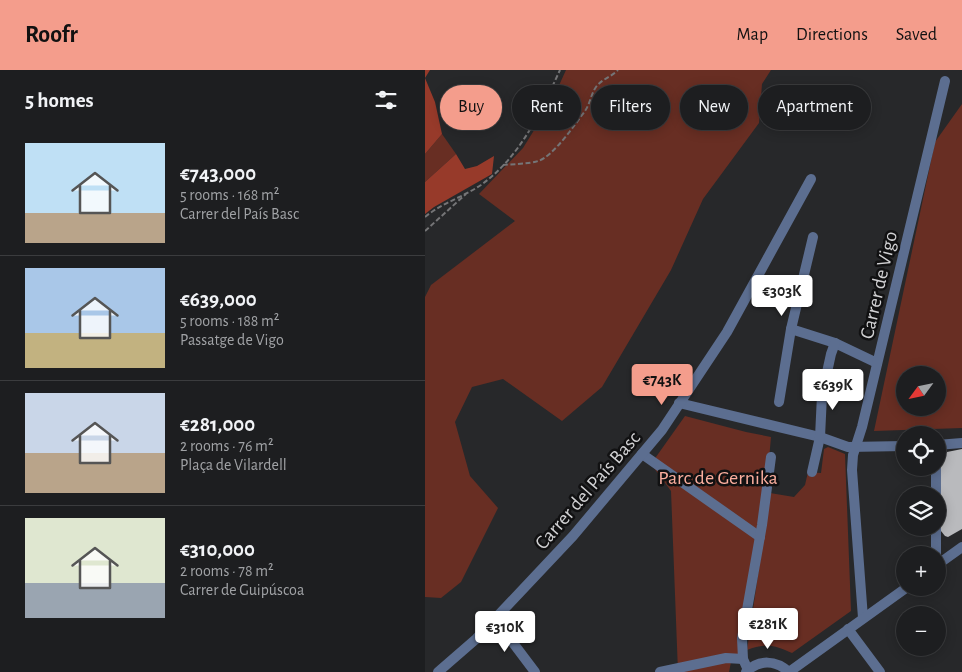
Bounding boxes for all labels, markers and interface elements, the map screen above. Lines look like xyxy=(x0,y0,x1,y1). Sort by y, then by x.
text: Roofr xyxy=(25,23,78,47)
text: Map xyxy=(737,26,768,44)
text: Directions xyxy=(796,26,868,44)
text: Saved xyxy=(896,26,937,44)
chip: Buy xyxy=(440,85,502,130)
chip: Rent xyxy=(512,85,581,130)
chip: Filters xyxy=(591,85,670,130)
chip: New xyxy=(680,85,748,130)
chip: Apartment xyxy=(758,85,871,130)
icon: filters xyxy=(372,86,400,114)
text: 5 homes xyxy=(25,90,94,111)
icon: home xyxy=(65,163,125,223)
text: €743,000 xyxy=(180,163,256,184)
text: 5 rooms · 168 m² xyxy=(180,187,279,203)
text: Carrer del País Basc xyxy=(180,206,299,222)
street label: Carrer de Vigo xyxy=(857,229,901,341)
pin: €303K xyxy=(747,274,817,317)
text: €303K xyxy=(763,283,801,299)
icon: home xyxy=(65,288,125,348)
text: €639,000 xyxy=(180,289,257,310)
text: 5 rooms · 188 m² xyxy=(180,313,279,329)
text: Passatge de Vigo xyxy=(180,332,284,348)
pin: €743K xyxy=(627,364,697,406)
north arrow xyxy=(896,366,946,416)
map controls xyxy=(896,366,946,656)
pin: €639K xyxy=(798,368,868,411)
text: €743K xyxy=(643,372,681,388)
text: €639K xyxy=(813,377,853,393)
icon: home xyxy=(65,413,125,473)
text: €281,000 xyxy=(180,414,255,435)
button: locate xyxy=(896,426,946,476)
street label: Carrer del País Basc xyxy=(531,428,644,553)
text: 2 rooms · 76 m² xyxy=(180,438,274,454)
text: Plaça de Vilardell xyxy=(180,457,287,473)
park label: Parc de Gernika xyxy=(658,468,778,488)
button: layers xyxy=(896,486,946,536)
icon: home xyxy=(65,538,125,598)
text: €310,000 xyxy=(180,539,255,560)
button: + xyxy=(896,546,946,596)
text: 2 rooms · 78 m² xyxy=(180,563,274,579)
text: Carrer de Guipúscoa xyxy=(180,582,304,598)
button: − xyxy=(896,606,946,656)
pin: €281K xyxy=(733,608,803,650)
pin: €310K xyxy=(470,610,540,653)
text: €281K xyxy=(749,616,787,632)
text: €310K xyxy=(486,619,524,635)

